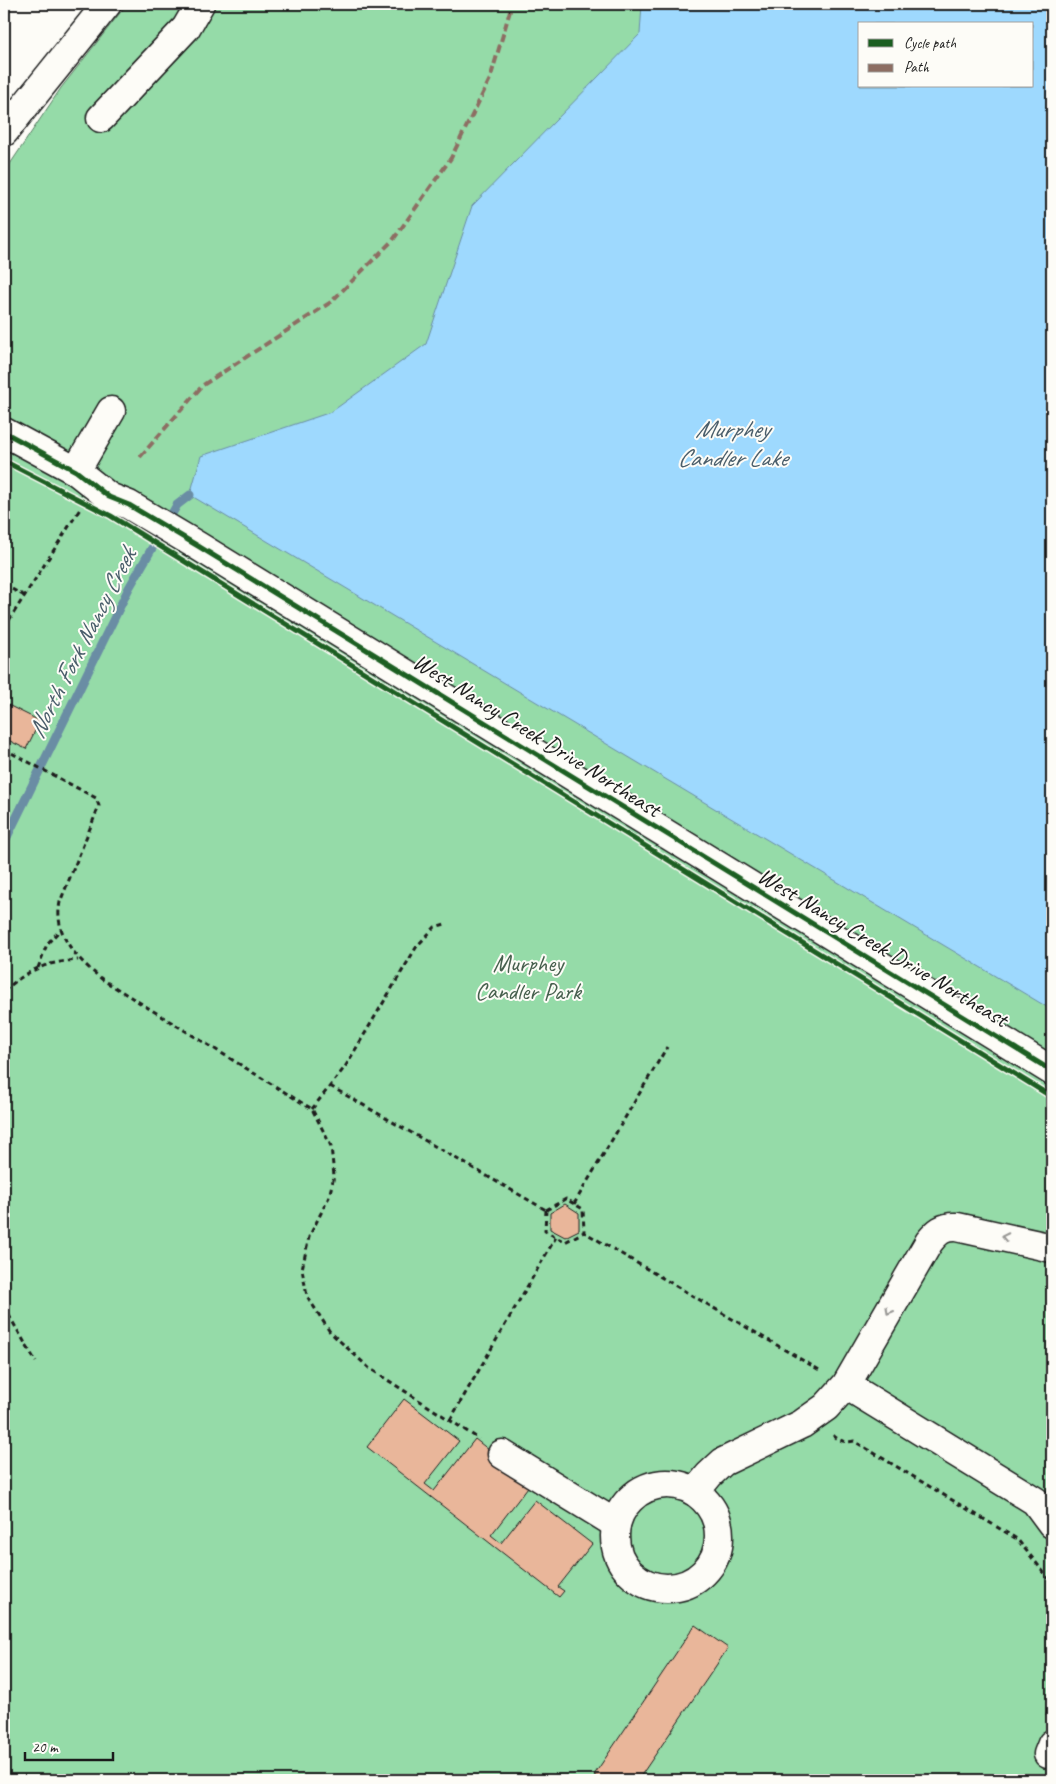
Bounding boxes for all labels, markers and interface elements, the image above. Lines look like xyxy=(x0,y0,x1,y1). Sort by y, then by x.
legend xyxy=(858,22,1034,88)
text: Cycle path xyxy=(904,34,956,53)
text: Path xyxy=(904,58,930,77)
water label: Murphey Candler Lake xyxy=(677,413,791,474)
water label: North Fork Nancy Creek xyxy=(20,539,146,743)
street label: West Nancy Creek Drive Northeast xyxy=(408,646,668,825)
street label: West Nancy Creek Drive Northeast xyxy=(752,860,1015,1035)
park label: Murphey Candler Park xyxy=(475,948,583,1006)
one-way arrow xyxy=(1000,1232,1009,1243)
one-way arrow xyxy=(886,1305,896,1314)
scale bar xyxy=(25,1729,112,1761)
text: 20 m xyxy=(32,1738,59,1757)

